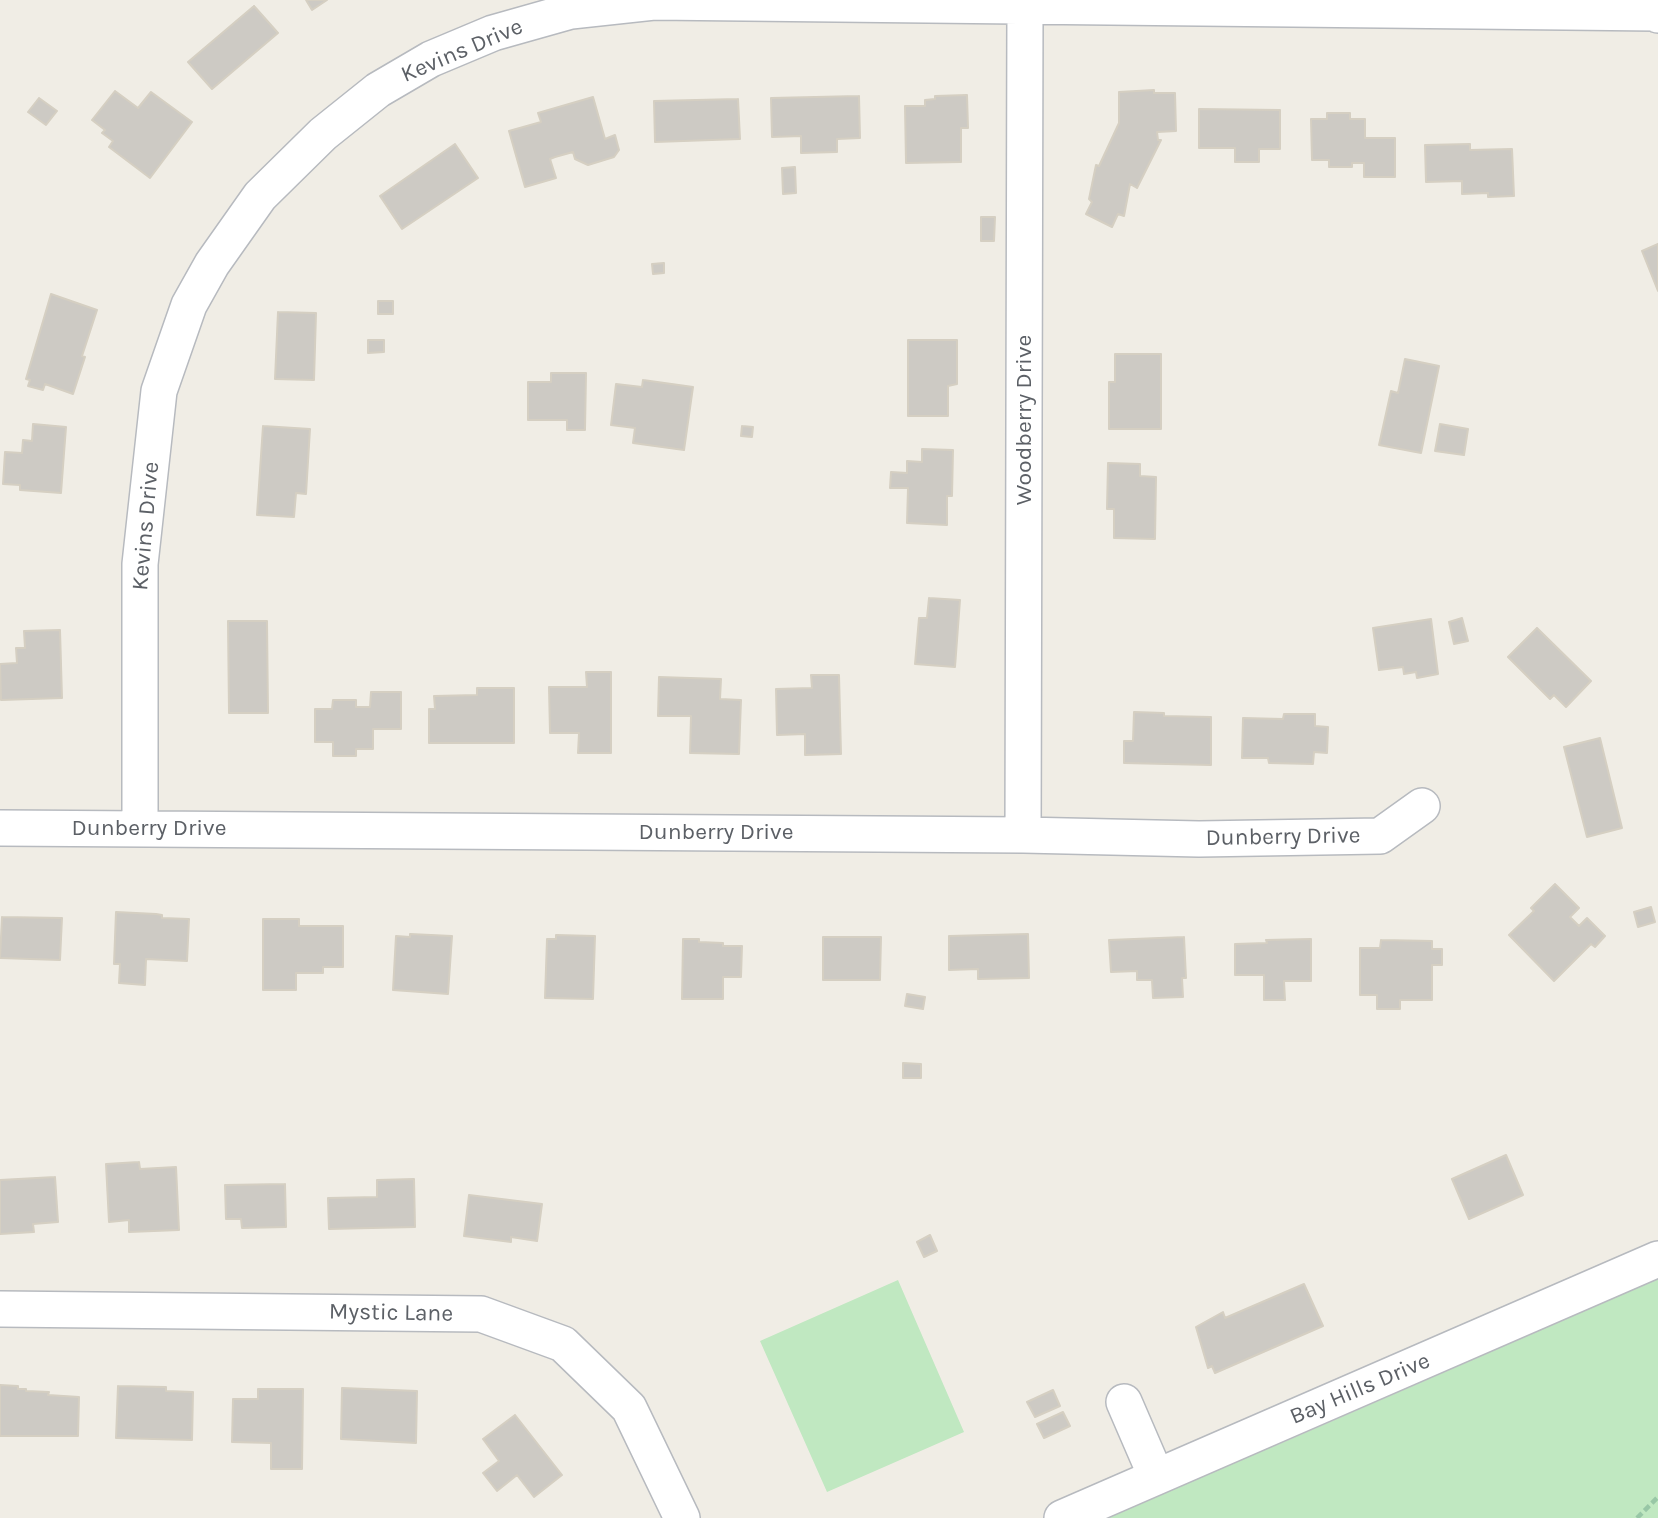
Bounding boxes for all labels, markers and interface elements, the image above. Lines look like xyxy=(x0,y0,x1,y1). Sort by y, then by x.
street label: Kevins Drive xyxy=(397,13,527,89)
street label: Woodberry Drive xyxy=(1010,335,1038,505)
street label: Kevins Drive xyxy=(127,460,165,592)
street label: Dunberry Drive xyxy=(72,814,226,842)
street label: Dunberry Drive xyxy=(639,818,793,846)
street label: Dunberry Drive xyxy=(1205,822,1361,852)
street label: Mystic Lane xyxy=(329,1298,453,1328)
street label: Bay Hills Drive xyxy=(1286,1347,1434,1431)

